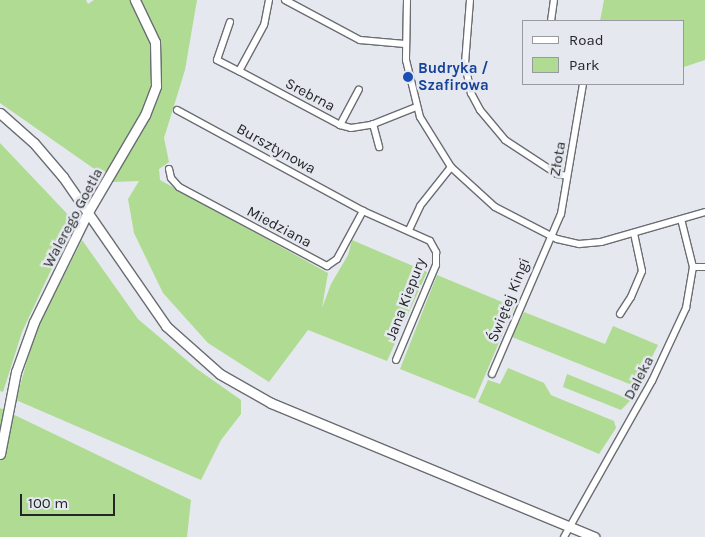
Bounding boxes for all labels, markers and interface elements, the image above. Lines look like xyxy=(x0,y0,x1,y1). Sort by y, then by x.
legend xyxy=(522,20,685,85)
text: Road xyxy=(569,31,604,49)
text: Park xyxy=(569,56,599,74)
place label: Budryka / Szafirowa xyxy=(418,59,489,94)
marker: Budryka / Szafirowa xyxy=(402,71,414,83)
street label: Srebrna xyxy=(282,74,338,116)
street label: Bursztynowa xyxy=(233,120,319,178)
street label: Złota xyxy=(546,140,570,178)
street label: Walerego Goetla xyxy=(39,165,107,271)
street label: Miedziana xyxy=(243,202,315,252)
street label: Jana Kiepury xyxy=(382,255,430,343)
street label: Świętej Kingi xyxy=(484,255,534,345)
street label: Daleka xyxy=(620,353,658,403)
scale bar xyxy=(22,484,118,516)
text: 100 m xyxy=(28,494,68,512)

